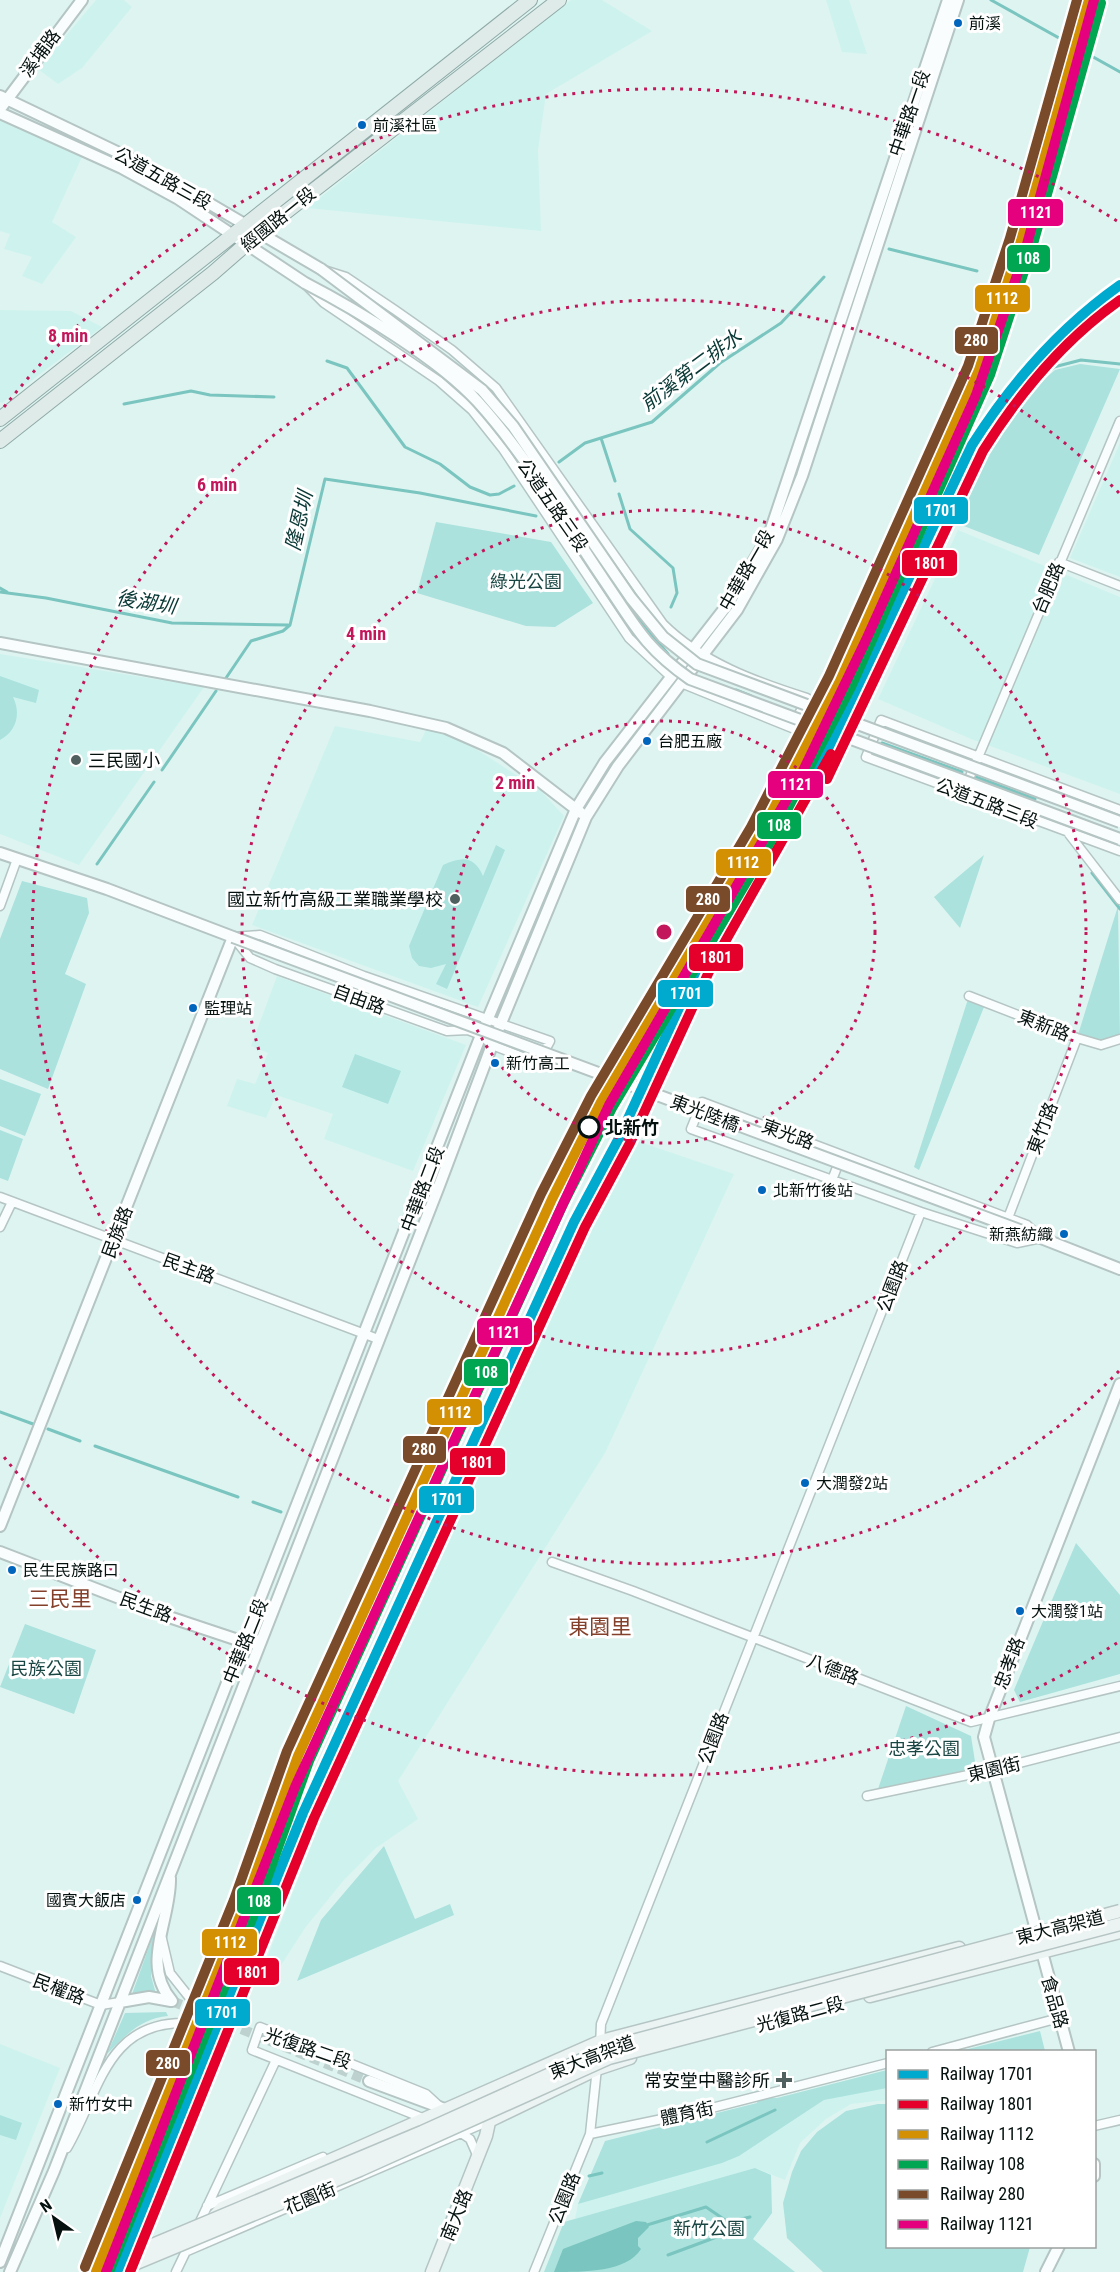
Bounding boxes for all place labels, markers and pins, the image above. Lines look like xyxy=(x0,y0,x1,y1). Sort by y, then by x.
place label: 前溪 xyxy=(969,14,1001,33)
marker: 前溪 xyxy=(952,17,964,29)
place label: 前溪社區 xyxy=(373,116,437,135)
marker: 前溪社區 xyxy=(356,119,368,131)
place label: 台肥五廠 xyxy=(658,732,722,751)
marker: 台肥五廠 xyxy=(641,735,653,747)
place label: 三民國小 xyxy=(88,750,160,771)
marker: 三民國小 xyxy=(69,753,83,767)
place label: 國立新竹高級工業職業學校 xyxy=(227,889,443,910)
marker: 國立新竹高級工業職業學校 xyxy=(448,892,462,906)
centre of rings xyxy=(654,922,674,942)
place label: 監理站 xyxy=(204,999,252,1018)
marker: 監理站 xyxy=(187,1002,199,1014)
place label: 新竹高工 xyxy=(506,1054,570,1073)
marker: 新竹高工 xyxy=(489,1057,501,1069)
marker: 北新竹 xyxy=(578,1116,600,1138)
place label: 北新竹 xyxy=(605,1117,659,1138)
place label: 北新竹後站 xyxy=(773,1181,853,1200)
marker: 北新竹後站 xyxy=(756,1184,768,1196)
place label: 新燕紡織 xyxy=(989,1225,1053,1244)
marker: 新燕紡織 xyxy=(1058,1228,1070,1240)
place label: 大潤發2站 xyxy=(816,1474,888,1493)
marker: 大潤發2站 xyxy=(799,1477,811,1489)
place label: 民生民族路口 xyxy=(23,1561,119,1580)
marker: 民生民族路口 xyxy=(6,1564,18,1576)
place label: 大潤發1站 xyxy=(1031,1602,1103,1621)
marker: 大潤發1站 xyxy=(1014,1605,1026,1617)
place label: 國賓大飯店 xyxy=(46,1891,126,1910)
marker: 國賓大飯店 xyxy=(131,1894,143,1906)
place label: 常安堂中醫診所 xyxy=(644,2070,770,2091)
marker: 常安堂中醫診所 xyxy=(775,2071,793,2089)
place label: 新竹女中 xyxy=(69,2095,133,2114)
marker: 新竹女中 xyxy=(52,2098,64,2110)

